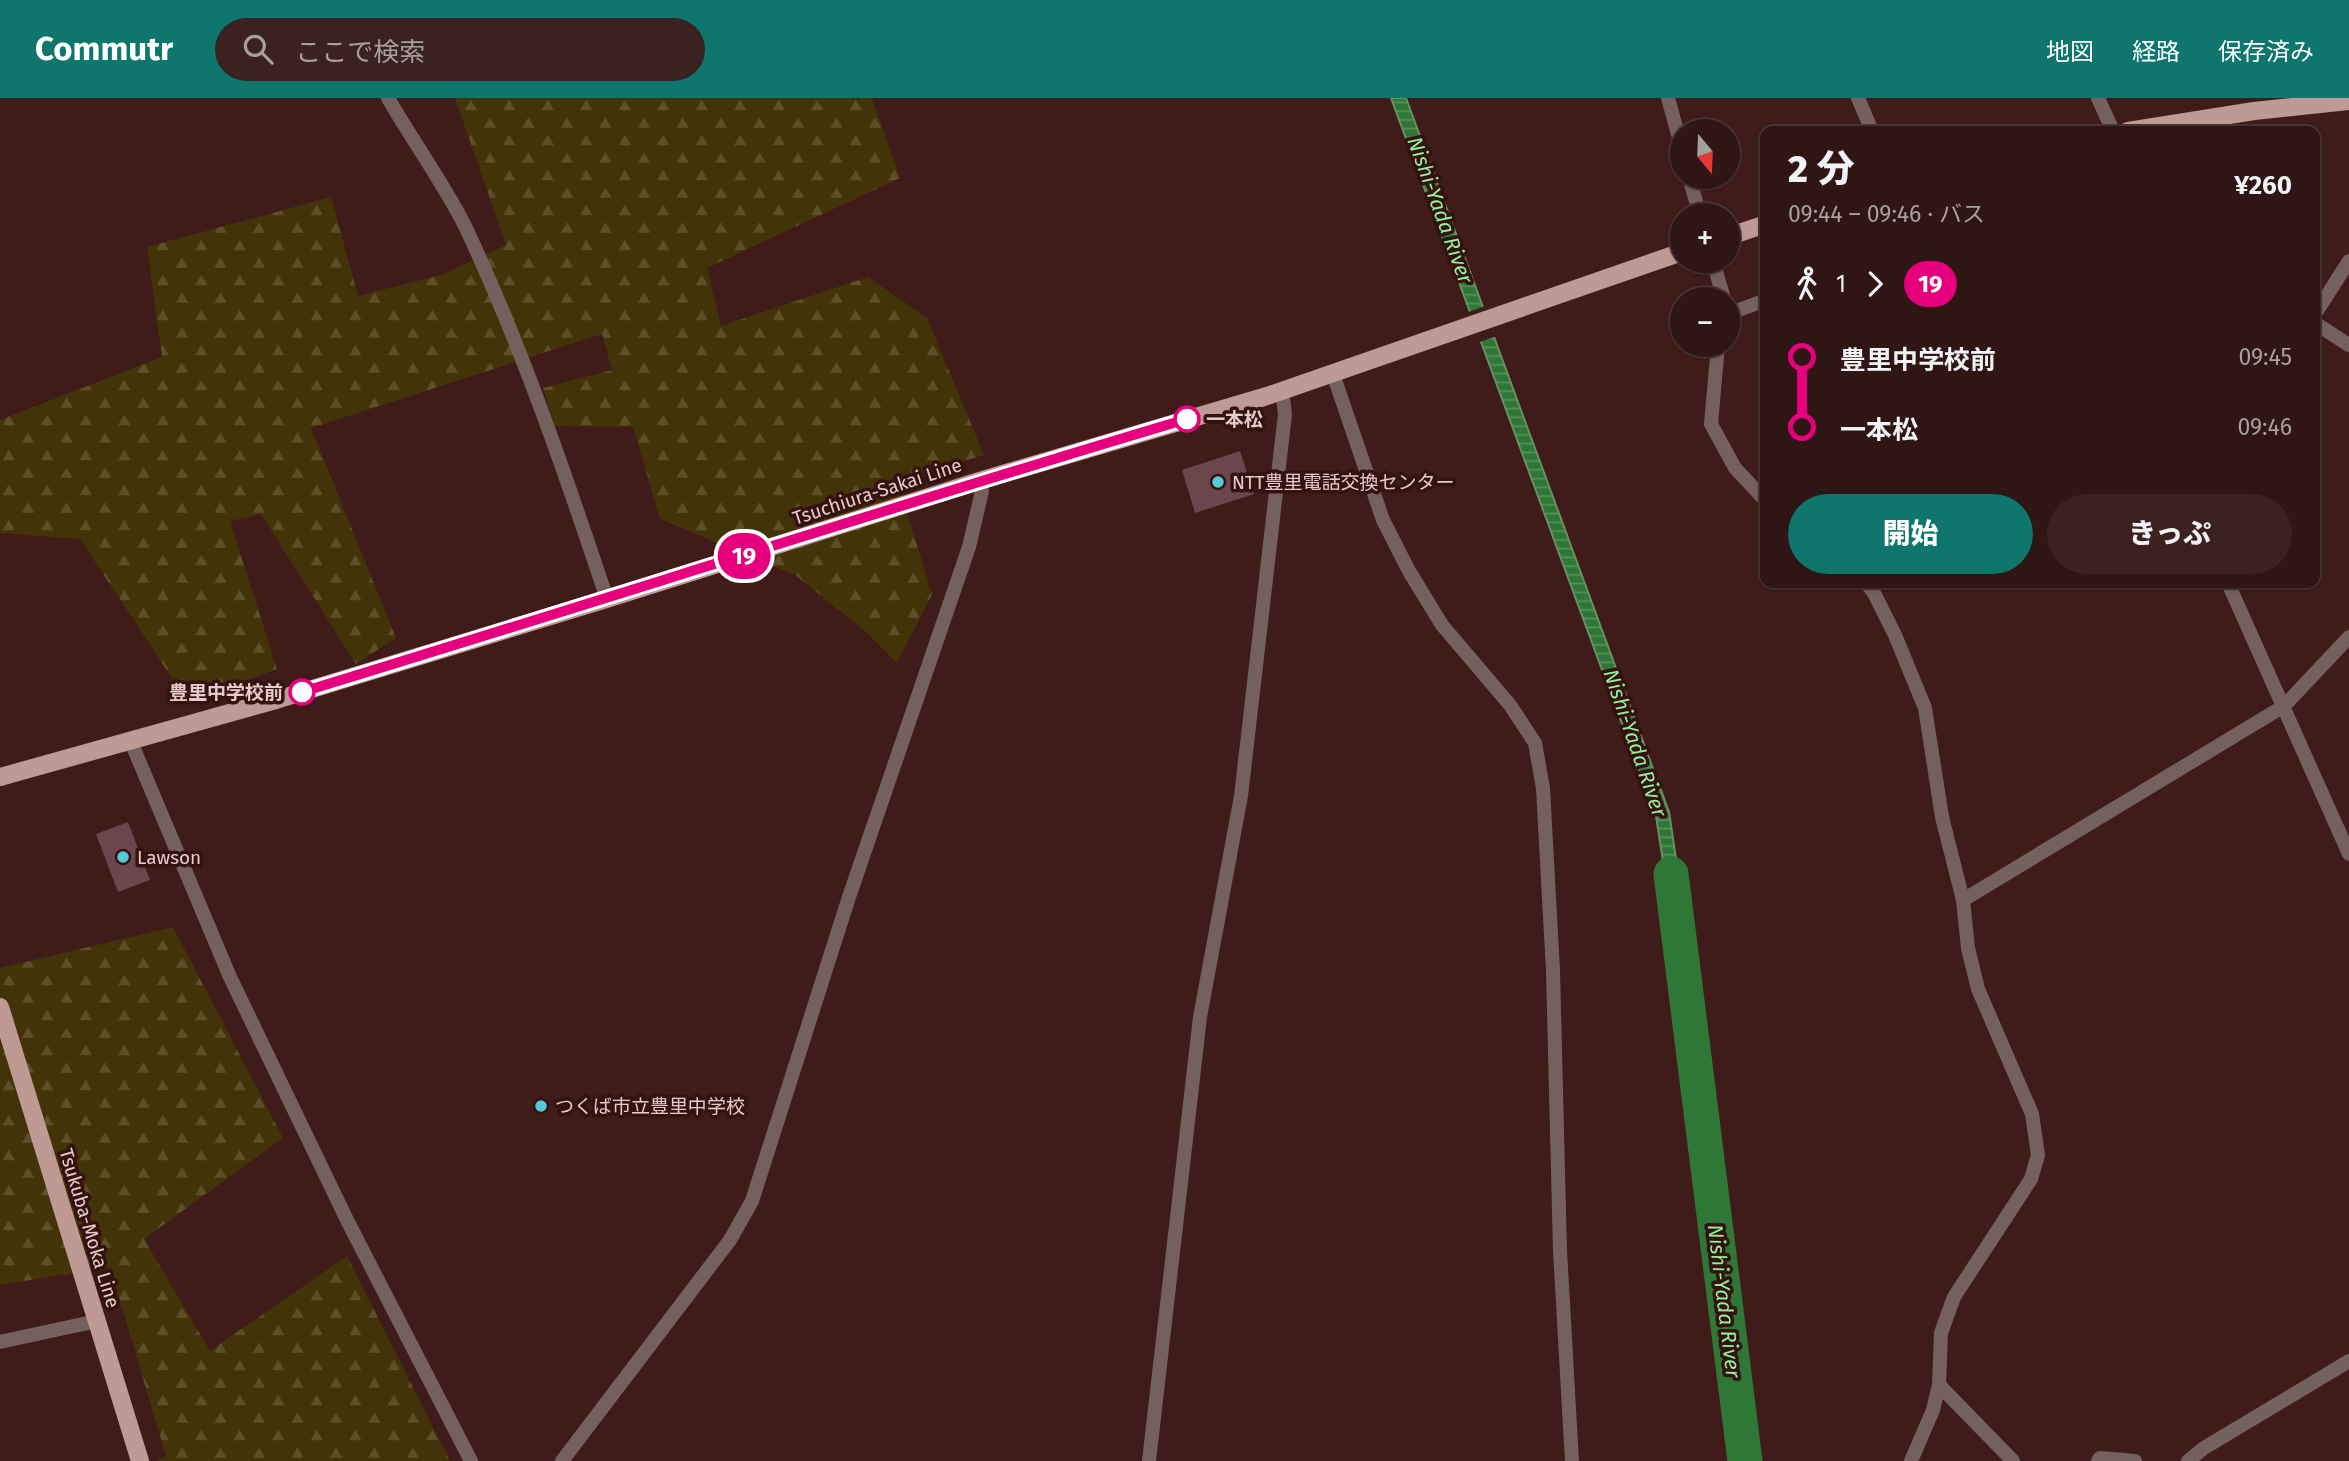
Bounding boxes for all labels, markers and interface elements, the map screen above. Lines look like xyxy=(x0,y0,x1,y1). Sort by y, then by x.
search box xyxy=(215,18,705,81)
text: Commutr xyxy=(35,29,173,69)
icon: search xyxy=(239,30,277,68)
text: ここで検索 xyxy=(295,37,425,68)
text: 地図 xyxy=(2046,38,2094,66)
text: 経路 xyxy=(2132,38,2180,66)
text: 保存済み xyxy=(2218,38,2314,66)
north arrow xyxy=(1670,119,1740,189)
map controls xyxy=(1670,119,1740,357)
water label: Nishi-Yada River xyxy=(1401,133,1479,288)
text: 2 分 xyxy=(1788,146,1855,192)
text: ¥260 xyxy=(2234,170,2292,201)
text: 09:44 – 09:46 · バス xyxy=(1788,200,1985,228)
button: + xyxy=(1670,203,1740,273)
icon: walk xyxy=(1788,265,1826,303)
icon: forward xyxy=(1856,265,1894,303)
text: 1 xyxy=(1836,270,1846,298)
text: 19 xyxy=(1918,270,1943,298)
button: − xyxy=(1670,287,1740,357)
text: 09:45 xyxy=(2238,343,2292,371)
text: 豊里中学校前 xyxy=(1840,345,1996,376)
marker: 一本松 xyxy=(1174,406,1200,432)
place label: 一本松 xyxy=(1206,408,1263,431)
text: 09:46 xyxy=(2237,413,2292,441)
text: 一本松 xyxy=(1840,415,1918,446)
street label: Tsuchiura-Sakai Line xyxy=(790,453,965,530)
place label: NTT豊里電話交換センター xyxy=(1232,471,1455,494)
marker: NTT豊里電話交換センター xyxy=(1210,474,1226,490)
button: 開始 xyxy=(1788,494,2033,574)
button: きっぷ xyxy=(2047,494,2292,574)
line badge: 19 xyxy=(712,533,776,579)
text: 19 xyxy=(732,542,756,570)
water label: Nishi-Yada River xyxy=(1598,666,1673,821)
marker: 豊里中学校前 xyxy=(289,679,315,705)
place label: 豊里中学校前 xyxy=(169,681,283,704)
place label: Lawson xyxy=(137,846,201,869)
marker: Lawson xyxy=(115,849,131,865)
place label: つくば市立豊里中学校 xyxy=(555,1095,745,1118)
marker: つくば市立豊里中学校 xyxy=(533,1098,549,1114)
street label: Tsukuba-Moka Line xyxy=(54,1146,125,1311)
water label: Nishi-Yada River xyxy=(1702,1223,1746,1380)

